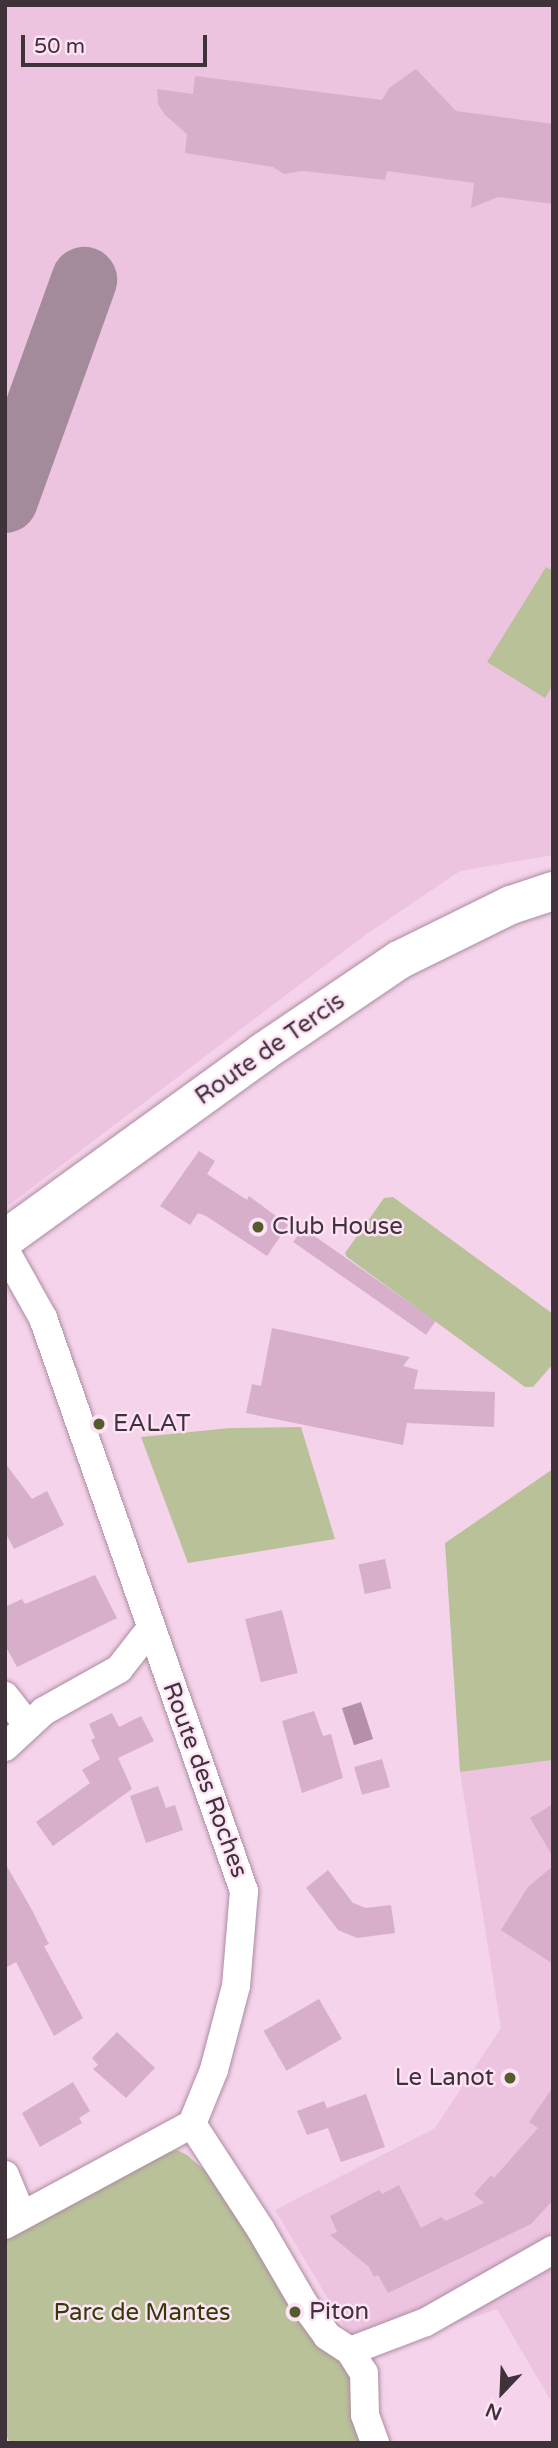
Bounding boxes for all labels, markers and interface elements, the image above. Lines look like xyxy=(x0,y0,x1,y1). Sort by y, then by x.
scale bar xyxy=(24,21,210,65)
text: 50 m xyxy=(34,34,85,59)
street label: Route de Tercis xyxy=(190,987,350,1111)
place label: Club House xyxy=(272,1213,403,1241)
marker: Club House xyxy=(250,1219,266,1235)
place label: EALAT xyxy=(113,1410,191,1438)
marker: EALAT xyxy=(91,1416,107,1432)
street label: Route des Roches xyxy=(156,1678,254,1882)
place label: Le Lanot xyxy=(395,2064,494,2092)
marker: Le Lanot xyxy=(500,2068,520,2088)
place label: Piton xyxy=(309,2298,369,2326)
park label: Parc de Mantes xyxy=(54,2299,230,2327)
marker: Piton xyxy=(287,2304,303,2320)
north arrow xyxy=(467,2357,537,2427)
text: N xyxy=(482,2398,505,2424)

